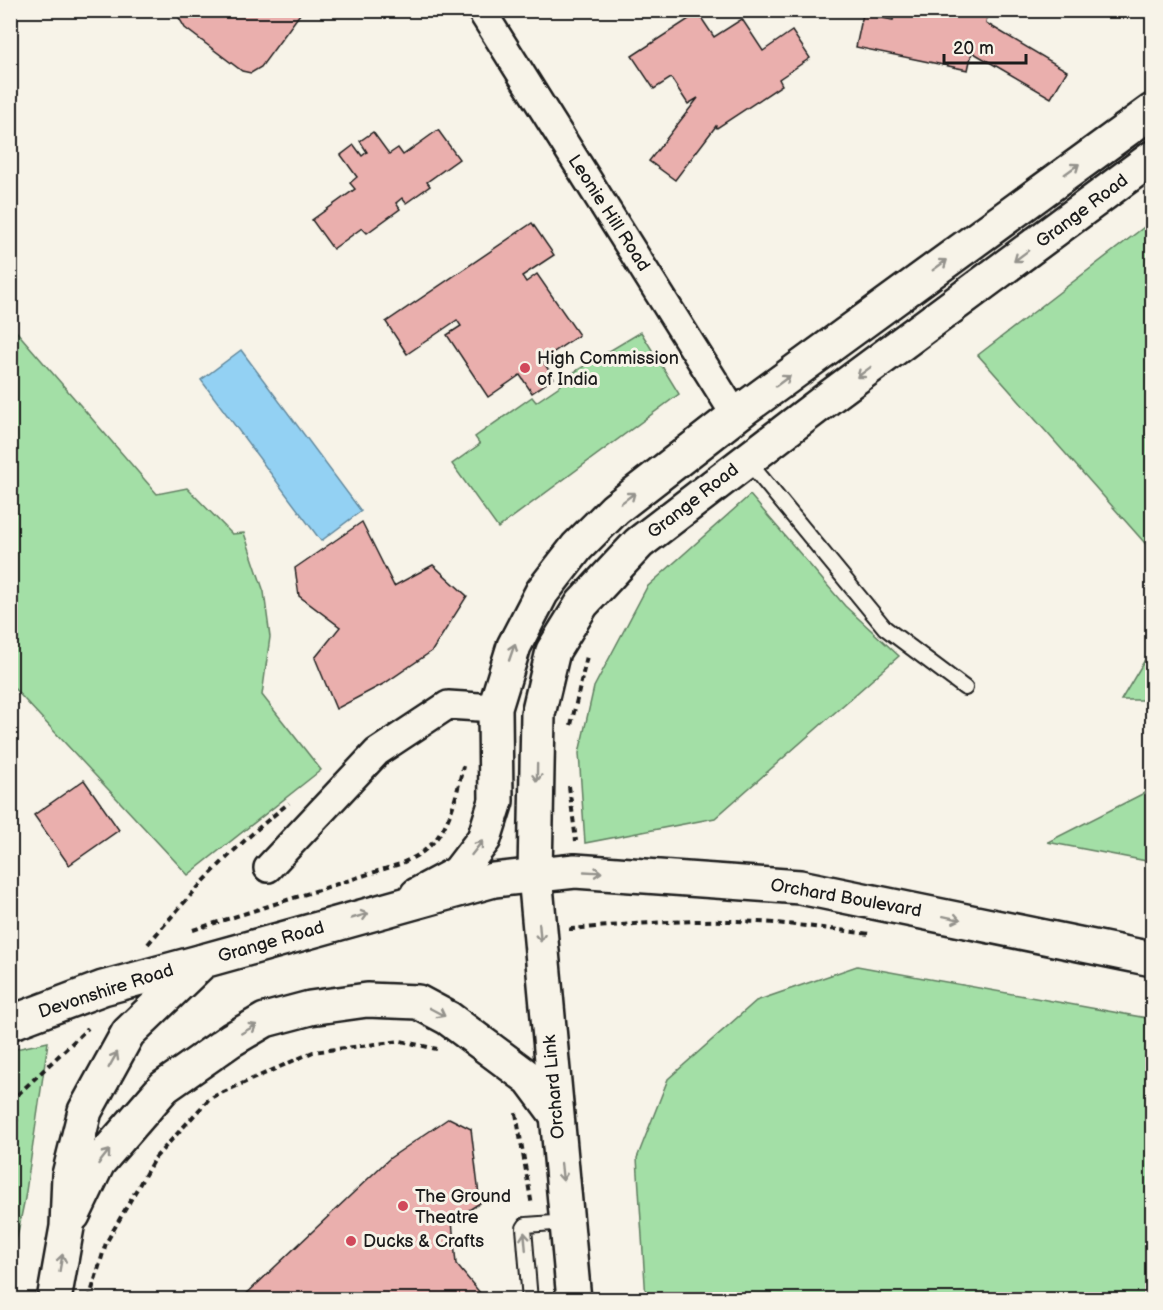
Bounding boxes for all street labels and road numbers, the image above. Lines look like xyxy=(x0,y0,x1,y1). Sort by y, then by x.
street label: Leonie Hill Road xyxy=(564,151,654,275)
street label: Grange Road xyxy=(1032,170,1132,252)
street label: Grange Road xyxy=(643,459,743,543)
street label: Orchard Boulevard xyxy=(769,874,923,922)
street label: Grange Road xyxy=(215,917,327,967)
street label: Devonshire Road xyxy=(36,959,176,1023)
street label: Orchard Link xyxy=(539,1034,569,1140)

